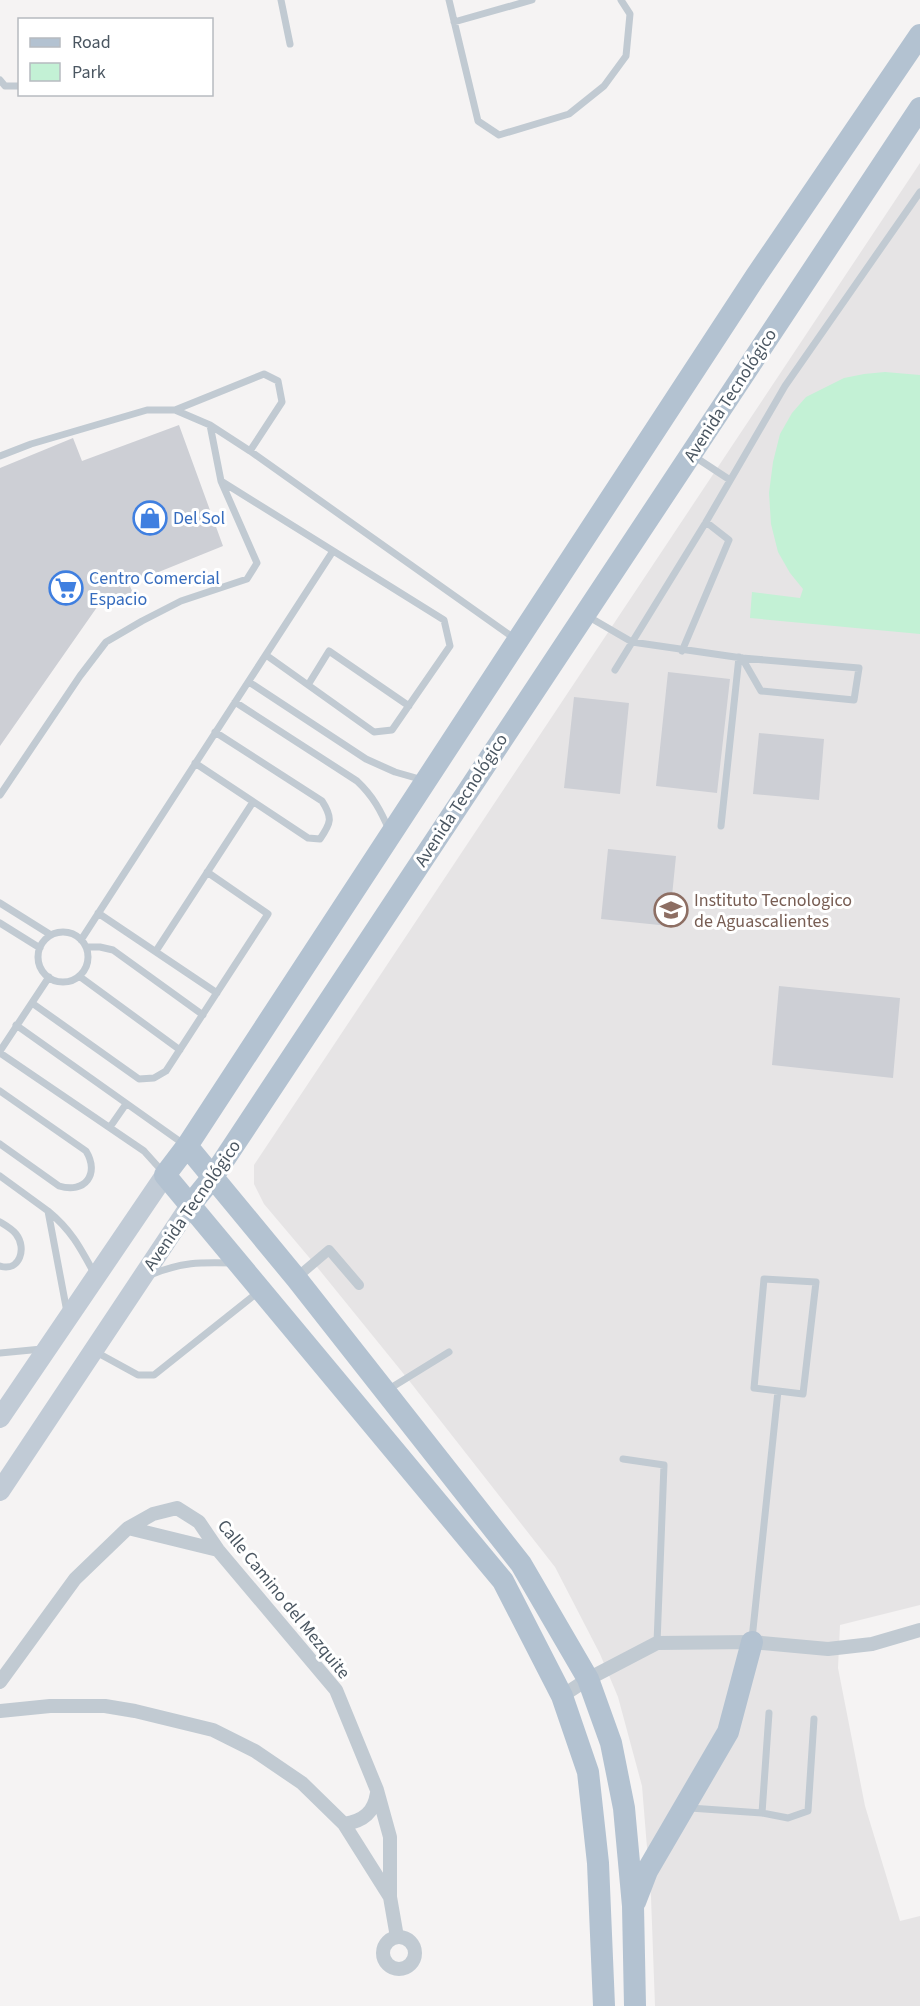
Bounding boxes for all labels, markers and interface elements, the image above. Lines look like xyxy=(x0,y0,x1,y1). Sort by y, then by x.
legend xyxy=(18,18,213,96)
text: Road xyxy=(72,30,111,55)
text: Park xyxy=(72,60,106,85)
street label: Avenida Tecnológico xyxy=(678,324,783,467)
shop icon: Del Sol xyxy=(132,500,168,536)
place label: Del Sol xyxy=(173,506,225,531)
place label: Centro Comercial Espacio xyxy=(89,566,220,612)
supermarket icon: Centro Comercial Espacio xyxy=(48,570,84,606)
street label: Avenida Tecnológico xyxy=(409,729,514,872)
place label: Instituto Tecnologico de Aguascalientes xyxy=(694,888,852,934)
school or university icon: Instituto Tecnologico de Aguascalientes xyxy=(653,892,689,928)
street label: Avenida Tecnológico xyxy=(138,1135,247,1276)
street label: Calle Camino del Mezquite xyxy=(211,1514,356,1684)

